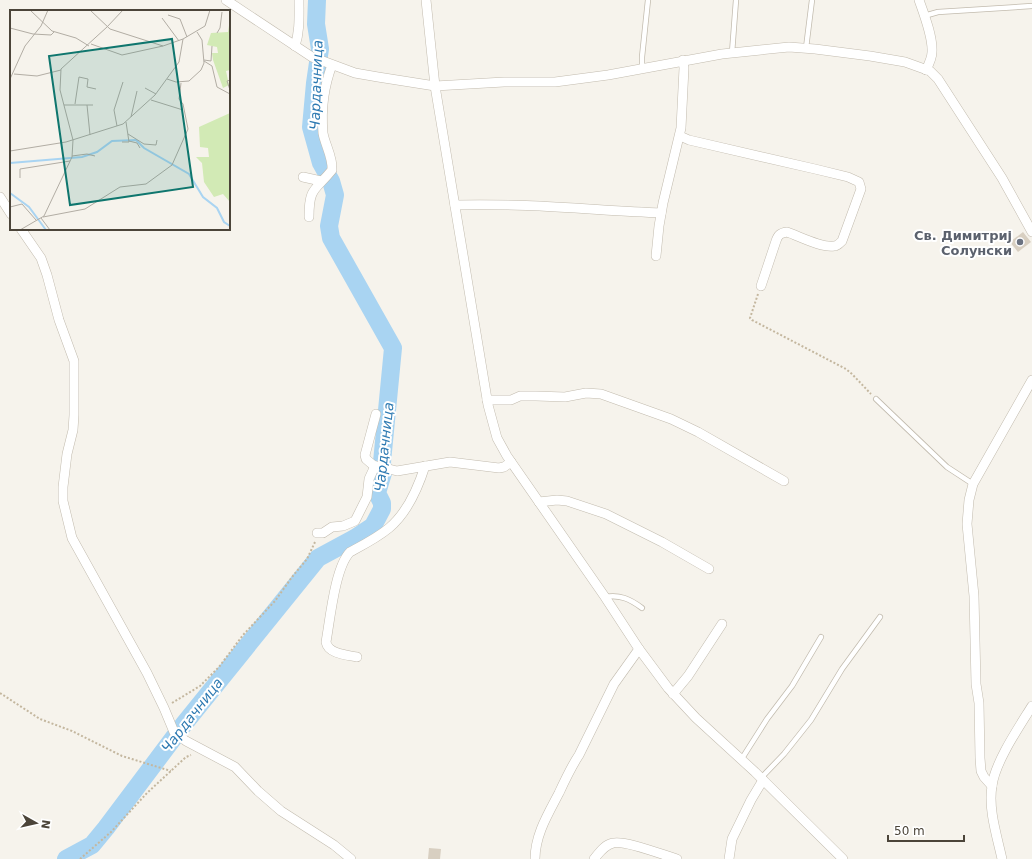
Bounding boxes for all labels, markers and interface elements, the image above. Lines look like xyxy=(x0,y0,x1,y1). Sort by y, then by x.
inset map xyxy=(10,10,230,230)
water label: Чардачница xyxy=(306,40,326,130)
place label: Св. Димитриј Солунски xyxy=(914,228,1012,258)
marker: Св. Димитриј Солунски xyxy=(1015,237,1025,247)
water label: Чардачница xyxy=(371,401,397,493)
water label: Чардачница xyxy=(158,675,226,755)
north arrow xyxy=(16,803,56,843)
scale bar xyxy=(888,817,964,843)
text: N xyxy=(38,819,52,830)
text: 50 m xyxy=(894,824,925,838)

